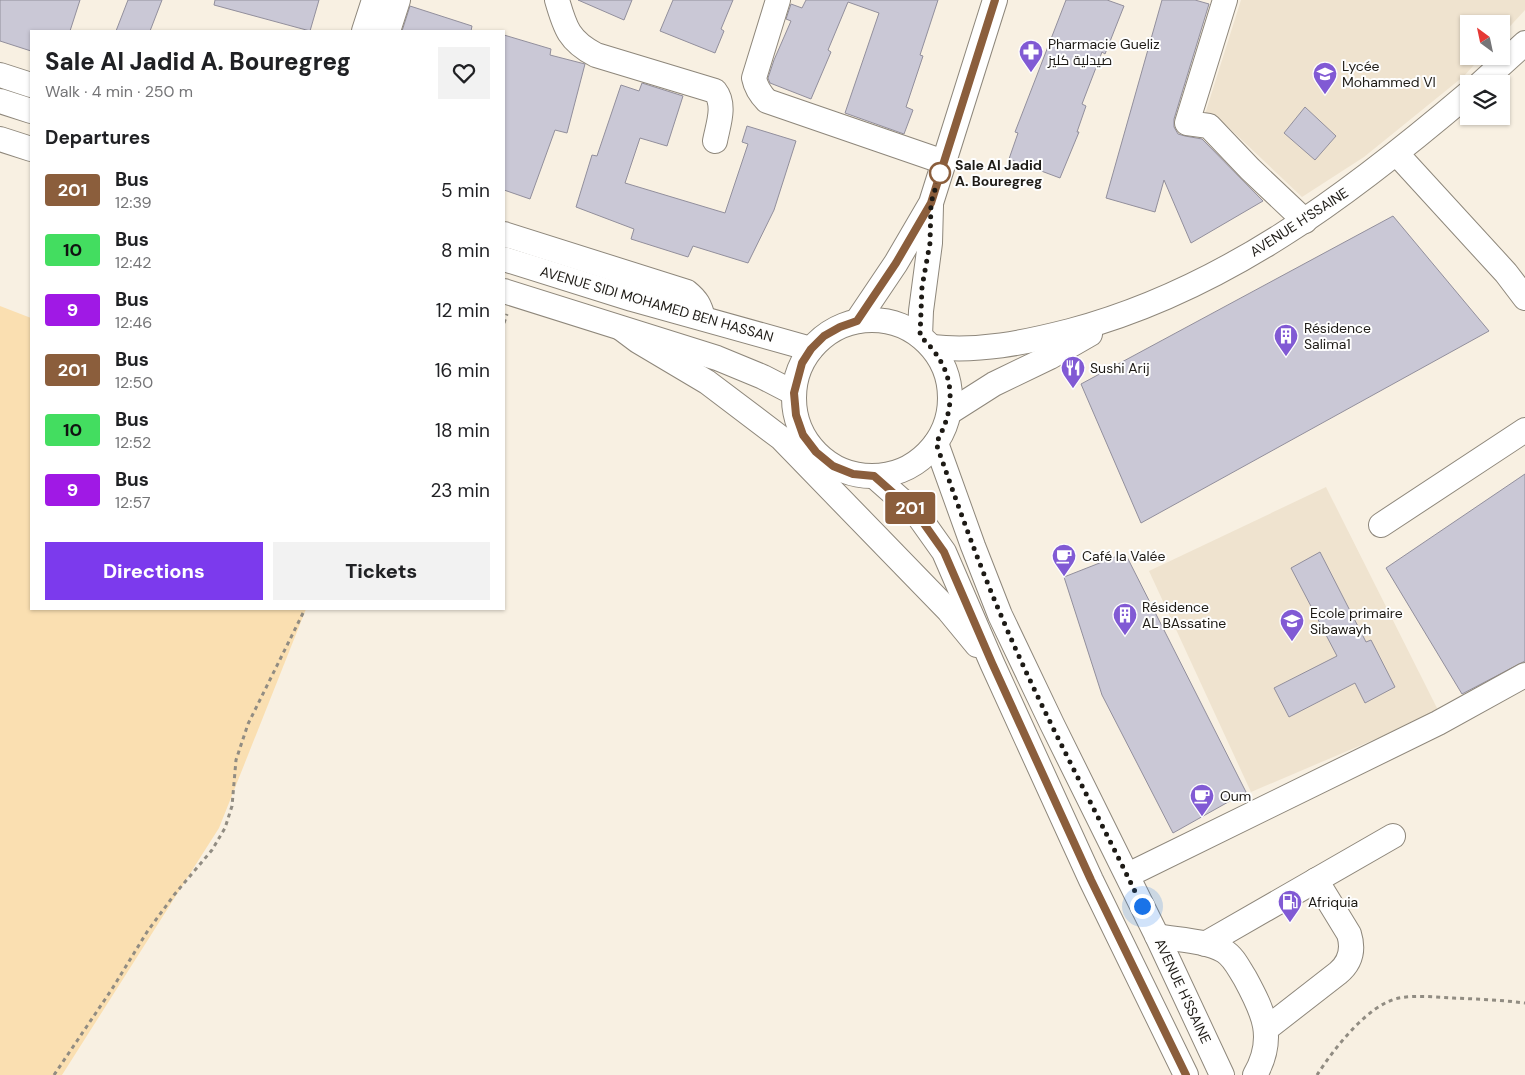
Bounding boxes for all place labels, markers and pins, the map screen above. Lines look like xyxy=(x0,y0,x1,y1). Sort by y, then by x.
place label: Pharmacie Gueliz صيدلية كليز xyxy=(1047,35,1160,69)
pharmacy icon: Pharmacie Gueliz صيدلية كليز xyxy=(1018,39,1044,73)
place label: Lycée Mohammed VI xyxy=(1342,57,1436,91)
school or university icon: Lycée Mohammed VI xyxy=(1312,61,1338,95)
place label: Sale Al Jadid A. Bouregreg xyxy=(955,156,1042,190)
marker: Sale Al Jadid A. Bouregreg xyxy=(929,162,951,184)
place label: Résidence Salima1 xyxy=(1304,319,1371,353)
building icon: Résidence Salima1 xyxy=(1273,323,1299,357)
restaurant icon: Sushi Arij xyxy=(1060,355,1086,389)
place label: Sushi Arij xyxy=(1090,359,1150,377)
cafe icon: Café la Valée xyxy=(1051,543,1077,577)
place label: Café la Valée xyxy=(1082,547,1166,565)
place label: Résidence AL BAssatine xyxy=(1142,598,1226,632)
building icon: Résidence AL BAssatine xyxy=(1112,602,1138,636)
place label: Ecole primaire Sibawayh xyxy=(1310,604,1403,638)
school or university icon: Ecole primaire Sibawayh xyxy=(1279,608,1305,642)
cafe icon: Oum xyxy=(1189,783,1215,817)
place label: Oum xyxy=(1220,787,1251,805)
fuel station icon: Afriquia xyxy=(1277,889,1303,923)
place label: Afriquia xyxy=(1308,893,1358,911)

